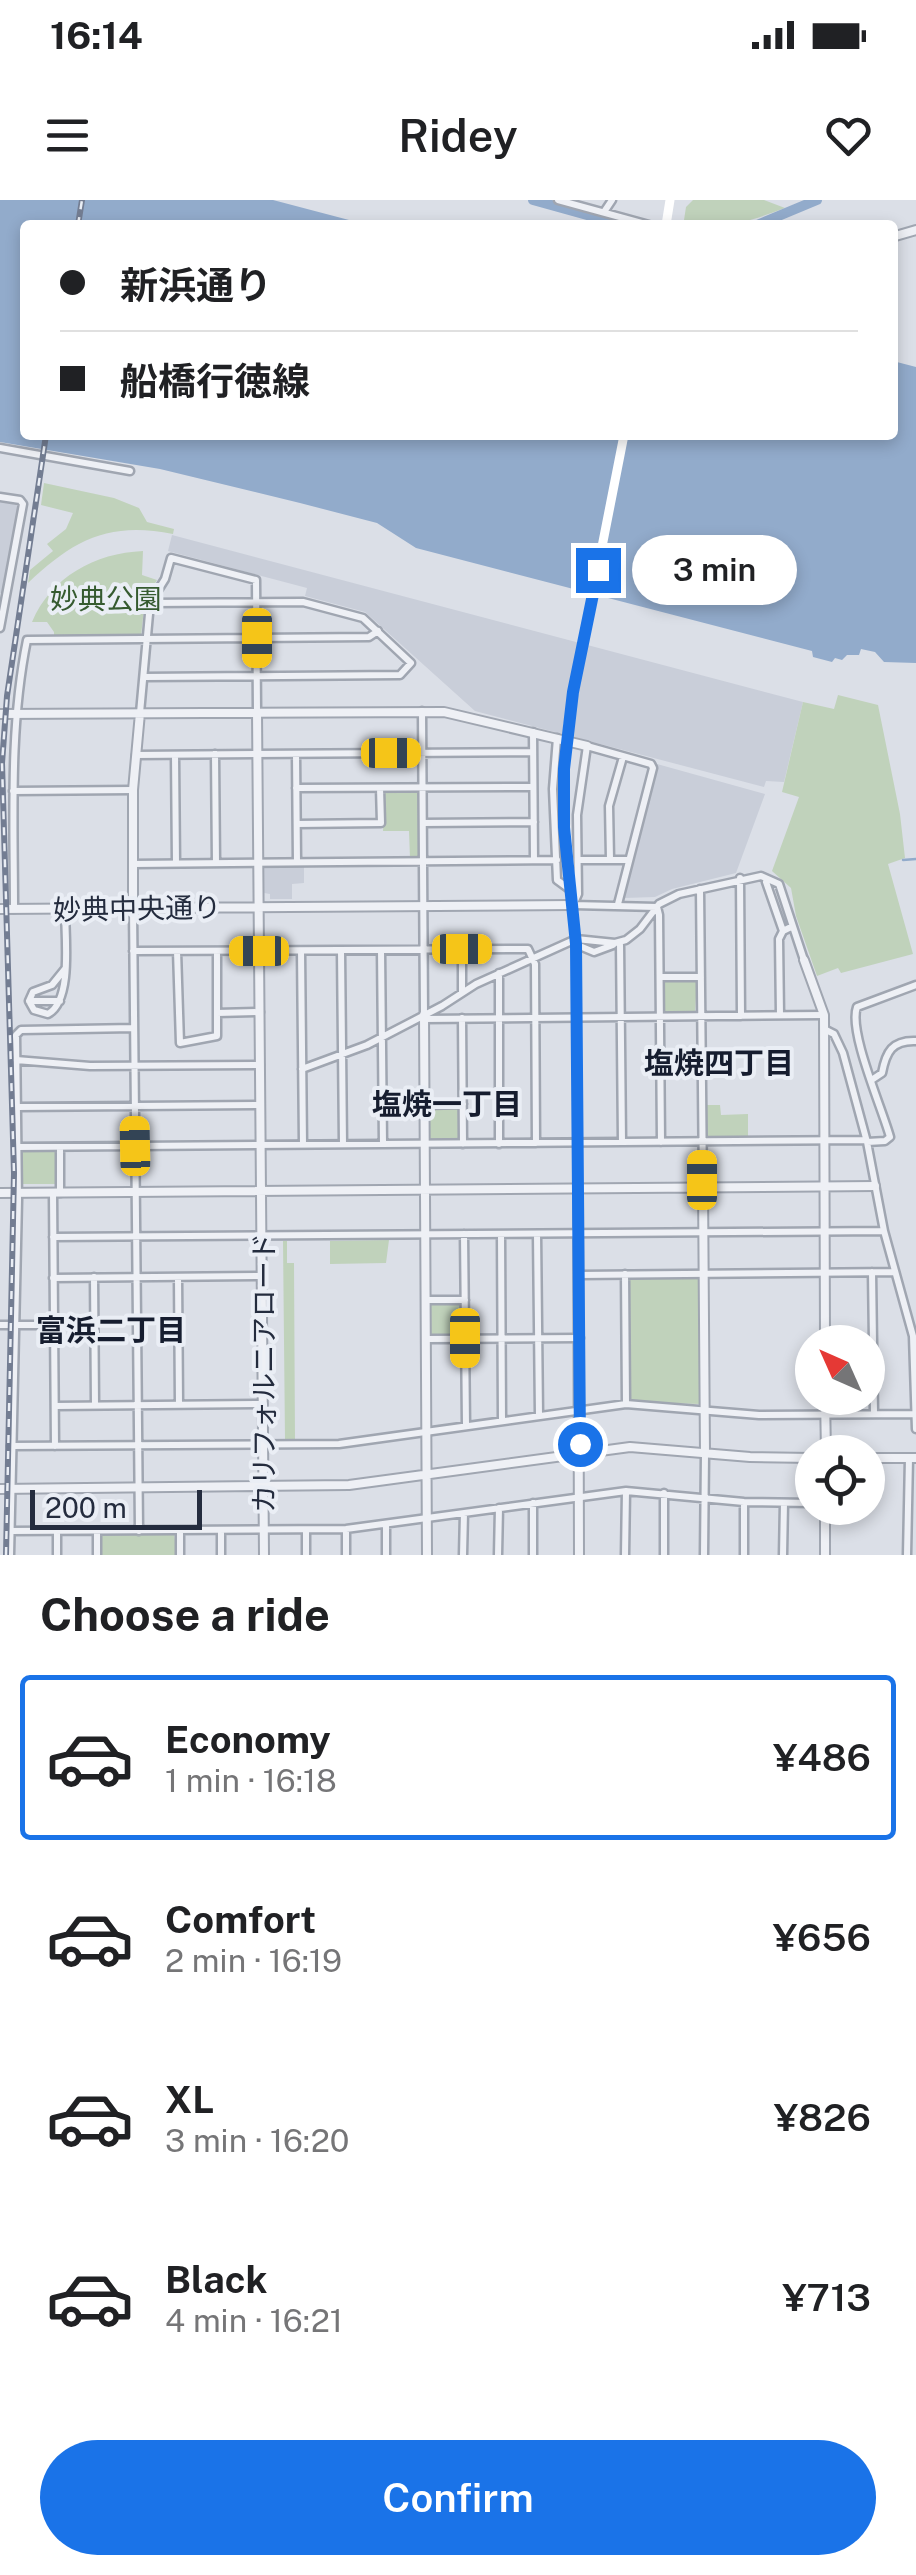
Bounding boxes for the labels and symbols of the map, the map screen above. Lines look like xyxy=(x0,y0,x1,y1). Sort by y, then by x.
callout: 3 min xyxy=(633,535,798,605)
route end xyxy=(576,548,621,593)
park label: 妙典公園 xyxy=(50,582,162,615)
car xyxy=(242,608,272,668)
car xyxy=(361,738,421,768)
street label: 妙典中央通り xyxy=(53,890,221,926)
car xyxy=(432,934,492,964)
car xyxy=(229,936,289,966)
district label: 塩焼四丁目 xyxy=(644,1045,794,1081)
district label: 塩焼一丁目 xyxy=(372,1086,522,1122)
car xyxy=(119,1116,151,1176)
car xyxy=(687,1150,717,1210)
street label: カリフォルニアロード xyxy=(247,1233,280,1513)
car xyxy=(450,1308,480,1368)
district label: 富浜二丁目 xyxy=(36,1312,186,1348)
north arrow xyxy=(795,1325,885,1415)
route start xyxy=(558,1422,603,1467)
scale bar xyxy=(30,1485,202,1530)

